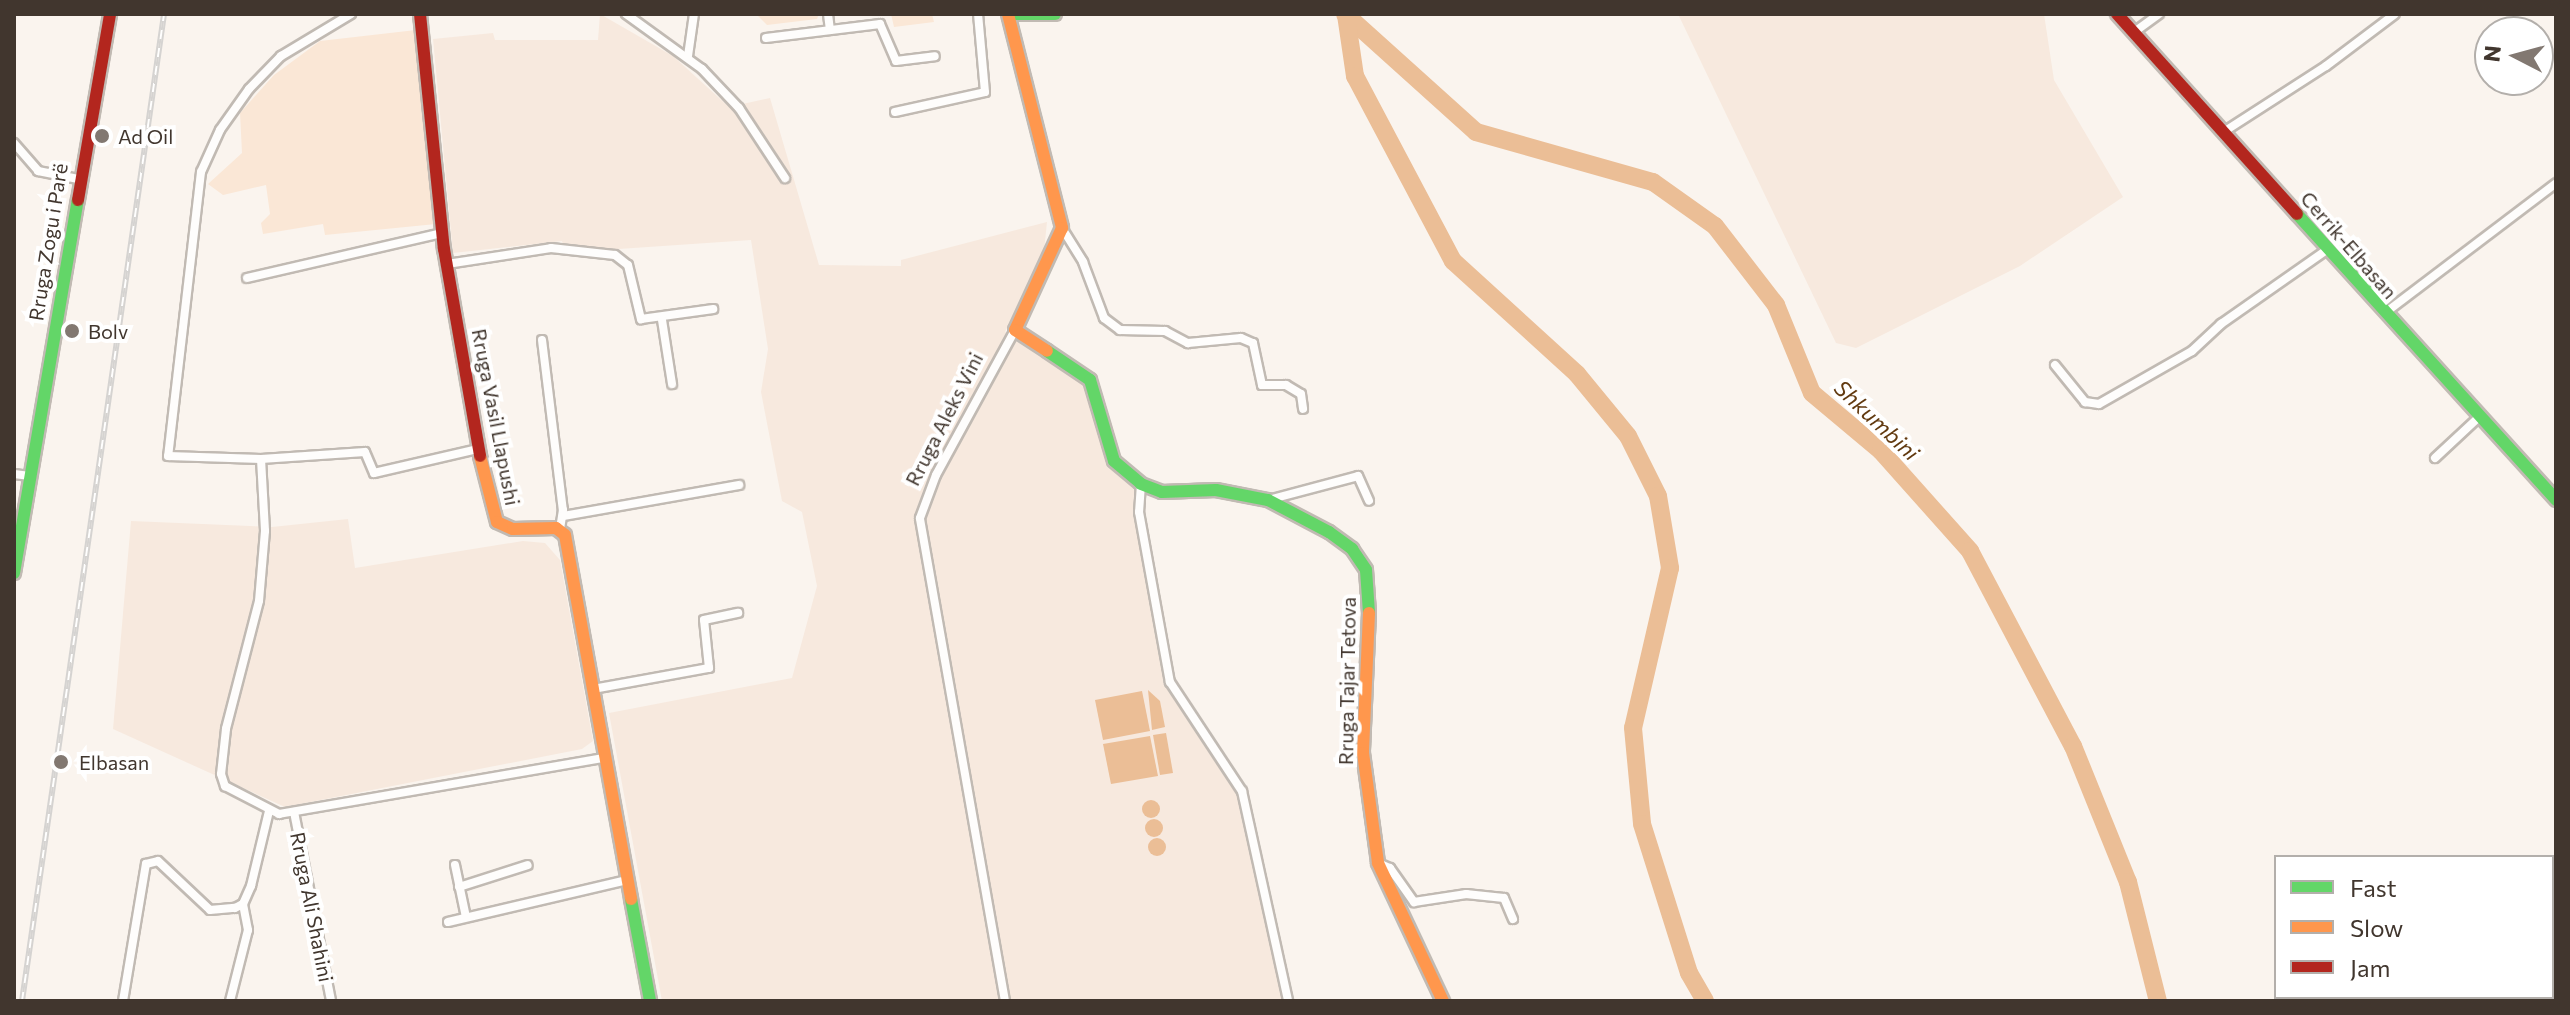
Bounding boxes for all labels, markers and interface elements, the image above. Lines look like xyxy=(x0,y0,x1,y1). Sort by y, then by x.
north arrow xyxy=(2474,16,2554,96)
text: N xyxy=(2477,44,2506,63)
place label: Ad Oil xyxy=(118,124,173,148)
marker: Ad Oil xyxy=(93,127,111,145)
street label: Rruga Zogu i Parë xyxy=(24,162,72,322)
street label: Cerrik-Elbasan xyxy=(2296,186,2402,304)
place label: Bolv xyxy=(88,319,128,343)
marker: Bolv xyxy=(63,322,81,340)
street label: Rruga Vasil Llapushi xyxy=(467,327,525,507)
street label: Rruga Aleks Vini xyxy=(900,348,988,490)
water label: Shkumbini xyxy=(1829,374,1925,466)
street label: Rruga Tajar Tetova xyxy=(1334,597,1360,765)
place label: Elbasan xyxy=(79,750,149,774)
marker: Elbasan xyxy=(50,751,72,773)
street label: Rruga Ali Shahini xyxy=(286,830,338,984)
legend xyxy=(2274,855,2554,999)
text: Fast xyxy=(2350,873,2397,902)
text: Slow xyxy=(2350,913,2403,942)
text: Jam xyxy=(2350,953,2390,982)

